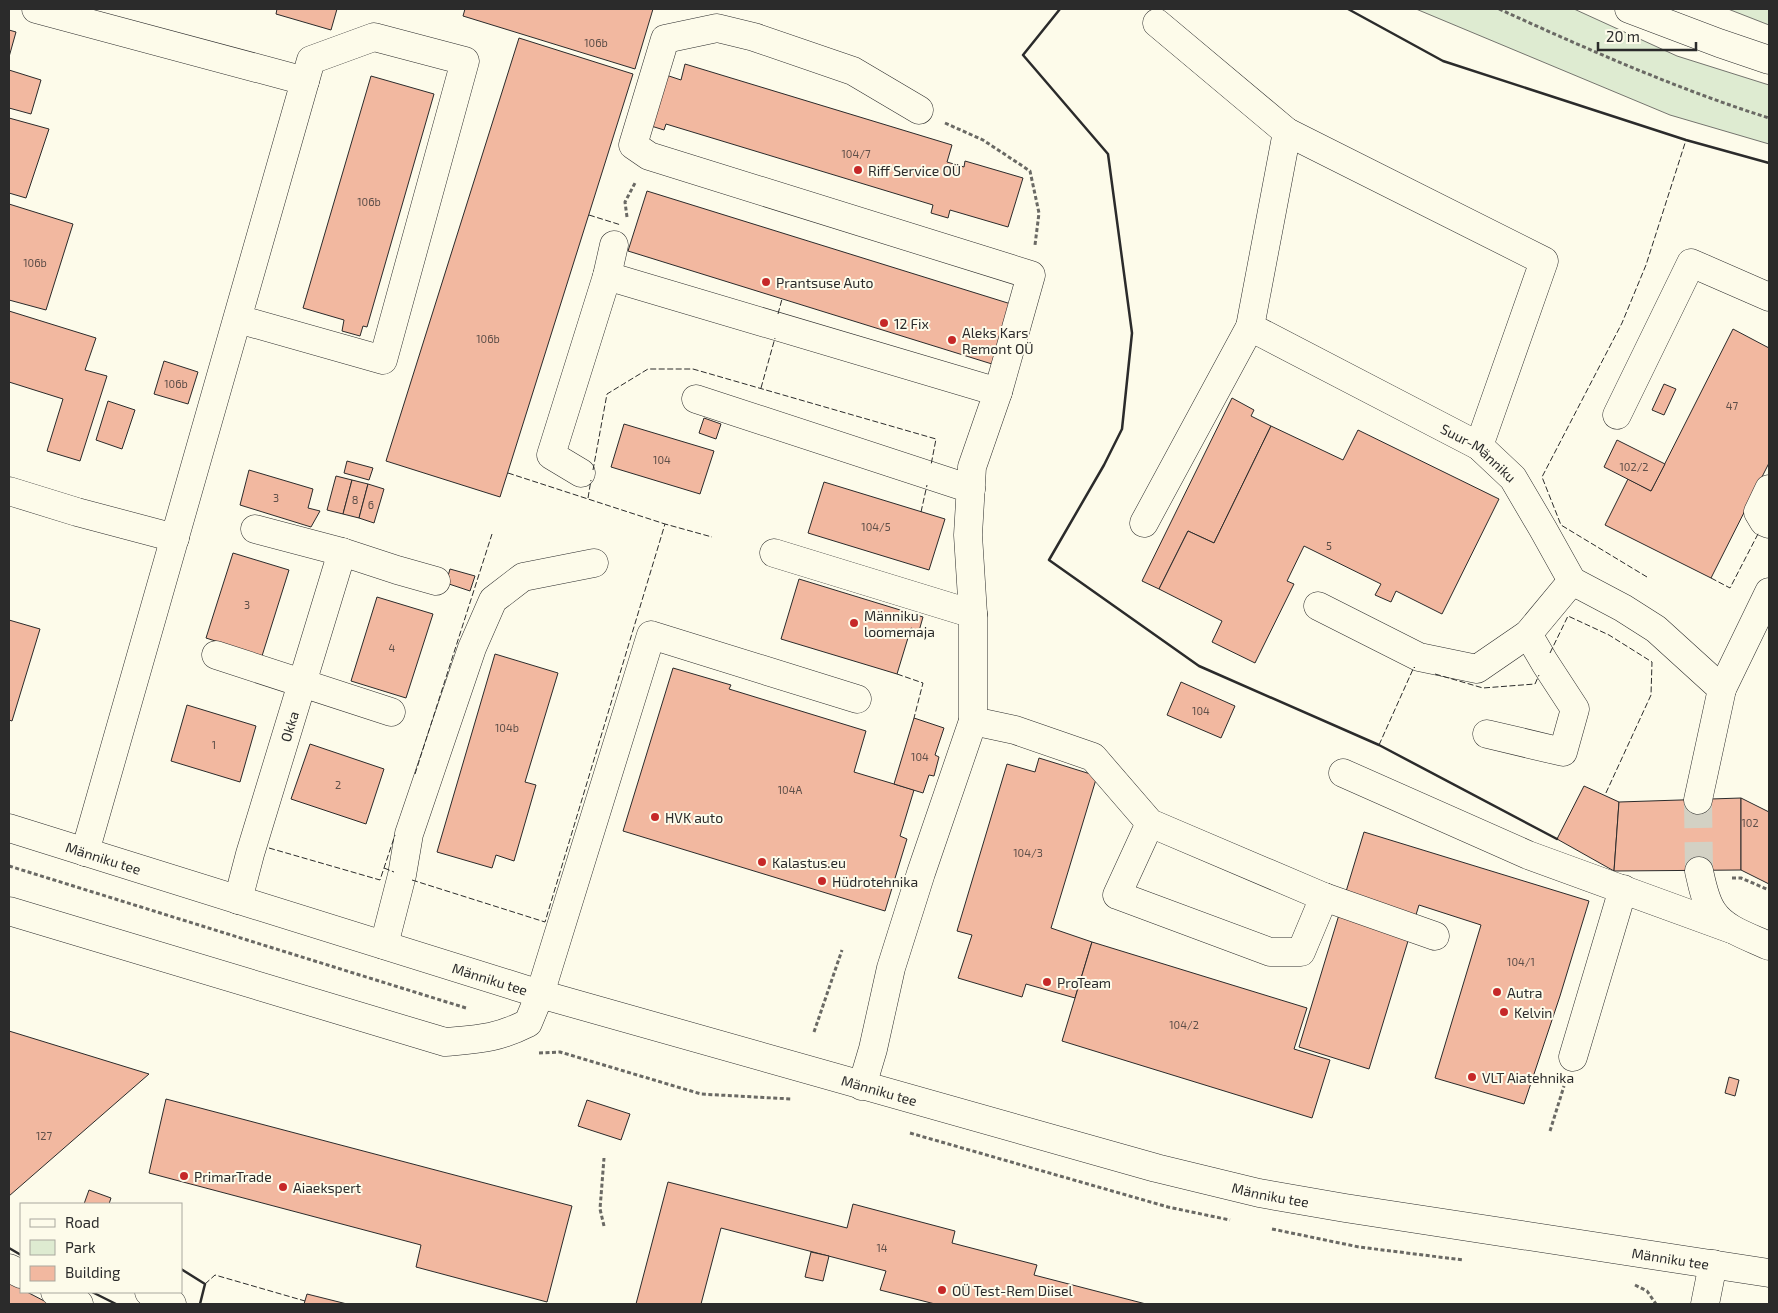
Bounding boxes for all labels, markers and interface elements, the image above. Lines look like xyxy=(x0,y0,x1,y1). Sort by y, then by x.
scale bar xyxy=(1598,20,1696,52)
text: 20 m xyxy=(1606,27,1640,45)
house number: 106b xyxy=(584,36,608,49)
house number: 104/7 xyxy=(841,147,871,160)
place label: Riff Service OÜ xyxy=(868,162,961,179)
marker: Riff Service OÜ xyxy=(852,164,864,176)
house number: 106b xyxy=(357,195,381,208)
house number: 106b xyxy=(23,256,47,269)
place label: Prantsuse Auto xyxy=(776,274,874,291)
marker: Prantsuse Auto xyxy=(760,276,772,288)
place label: 12 Fix xyxy=(894,315,930,332)
marker: 12 Fix xyxy=(878,317,890,329)
place label: Aleks Kars Remont OÜ xyxy=(962,324,1034,357)
house number: 106b xyxy=(476,332,500,345)
marker: Aleks Kars Remont OÜ xyxy=(946,334,958,346)
house number: 106b xyxy=(164,377,188,390)
house number: 47 xyxy=(1726,399,1739,412)
street label: Suur-Männiku xyxy=(1438,419,1520,485)
house number: 104 xyxy=(653,453,671,466)
house number: 102/2 xyxy=(1619,460,1649,473)
house number: 3 xyxy=(273,491,279,504)
house number: 8 xyxy=(352,493,358,506)
house number: 6 xyxy=(368,498,374,511)
house number: 104/5 xyxy=(861,520,891,533)
house number: 5 xyxy=(1326,539,1332,552)
house number: 3 xyxy=(244,598,250,611)
place label: Männiku loomemaja xyxy=(864,607,935,640)
marker: Männiku loomemaja xyxy=(848,617,860,629)
house number: 4 xyxy=(389,641,396,654)
house number: 104 xyxy=(1192,704,1210,717)
street label: Okka xyxy=(276,709,302,744)
house number: 104b xyxy=(495,721,519,734)
house number: 1 xyxy=(212,738,216,751)
house number: 104 xyxy=(911,750,929,763)
house number: 2 xyxy=(335,778,341,791)
house number: 104A xyxy=(778,783,802,796)
place label: HVK auto xyxy=(665,809,723,826)
marker: HVK auto xyxy=(649,811,661,823)
house number: 102 xyxy=(1741,816,1759,829)
street label: Männiku tee xyxy=(64,838,143,877)
house number: 104/3 xyxy=(1013,846,1043,859)
place label: Kalastus.eu xyxy=(772,854,846,871)
marker: Kalastus.eu xyxy=(756,856,768,868)
place label: Hüdrotehnika xyxy=(832,873,918,890)
marker: Hüdrotehnika xyxy=(816,875,828,887)
house number: 104/1 xyxy=(1507,955,1535,968)
street label: Männiku tee xyxy=(450,959,530,998)
place label: ProTeam xyxy=(1057,974,1111,991)
marker: ProTeam xyxy=(1041,976,1053,988)
place label: Autra xyxy=(1507,984,1542,1001)
marker: Autra xyxy=(1491,986,1503,998)
place label: Kelvin xyxy=(1514,1004,1553,1021)
marker: Kelvin xyxy=(1498,1006,1510,1018)
house number: 104/2 xyxy=(1169,1018,1199,1031)
place label: VLT Aiatehnika xyxy=(1482,1069,1574,1086)
street label: Männiku tee xyxy=(839,1071,919,1109)
marker: VLT Aiatehnika xyxy=(1466,1071,1478,1083)
house number: 127 xyxy=(36,1129,52,1142)
place label: PrimarTrade xyxy=(194,1168,272,1185)
marker: PrimarTrade xyxy=(178,1170,190,1182)
street label: Männiku tee xyxy=(1230,1178,1310,1210)
place label: Aiaekspert xyxy=(293,1179,361,1196)
marker: Aiaekspert xyxy=(277,1181,289,1193)
legend xyxy=(20,1203,182,1293)
text: Road xyxy=(65,1213,100,1231)
text: Park xyxy=(65,1238,96,1256)
house number: 14 xyxy=(876,1241,888,1254)
street label: Männiku tee xyxy=(1631,1244,1710,1272)
text: Building xyxy=(65,1263,121,1281)
place label: OÜ Test-Rem Diisel xyxy=(952,1282,1074,1299)
marker: OÜ Test-Rem Diisel xyxy=(936,1284,948,1296)

